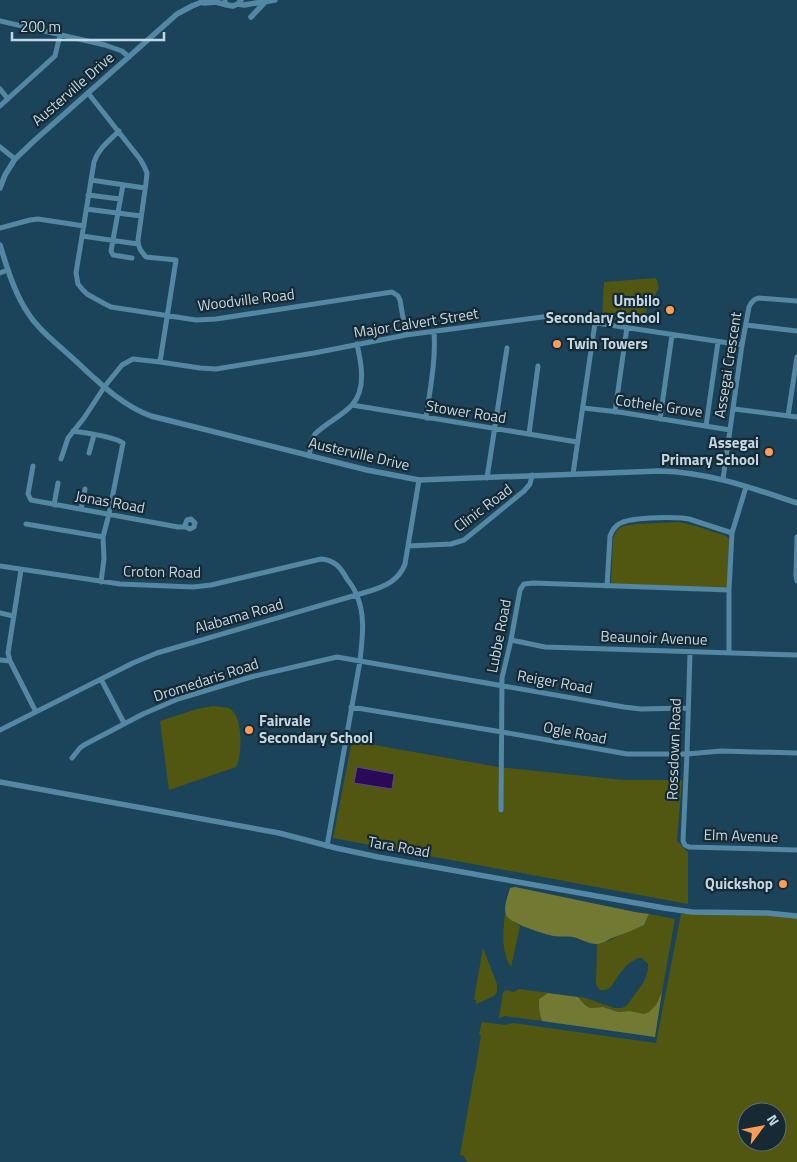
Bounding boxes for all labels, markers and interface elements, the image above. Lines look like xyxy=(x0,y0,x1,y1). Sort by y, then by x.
scale bar xyxy=(12,10,165,42)
text: 200 m xyxy=(20,15,61,38)
street label: Austerville Drive xyxy=(26,46,119,131)
street label: Woodville Road xyxy=(196,282,296,317)
place label: Umbilo Secondary School xyxy=(546,289,660,329)
street label: Major Calvert Street xyxy=(352,301,481,344)
marker: Umbilo Secondary School xyxy=(664,304,676,316)
street label: Assegai Crescent xyxy=(708,309,747,420)
place label: Twin Towers xyxy=(567,332,648,355)
marker: Twin Towers xyxy=(551,338,563,350)
street label: Cothele Grove xyxy=(614,388,704,423)
street label: Stower Road xyxy=(424,394,508,429)
street label: Austerville Drive xyxy=(306,431,412,476)
place label: Assegai Primary School xyxy=(661,431,759,471)
marker: Assegai Primary School xyxy=(763,446,775,458)
street label: Clinic Road xyxy=(448,478,517,537)
street label: Jonas Road xyxy=(73,484,147,519)
street label: Croton Road xyxy=(123,559,201,584)
street label: Alabama Road xyxy=(192,592,286,639)
street label: Lubbe Road xyxy=(480,597,517,675)
street label: Beaunoir Avenue xyxy=(600,624,708,651)
street label: Dromedaris Road xyxy=(150,652,261,707)
street label: Reiger Road xyxy=(516,664,595,699)
street label: Rossdown Road xyxy=(660,698,687,800)
place label: Fairvale Secondary School xyxy=(259,709,373,749)
street label: Ogle Road xyxy=(541,715,609,750)
marker: Fairvale Secondary School xyxy=(243,724,255,736)
street label: Elm Avenue xyxy=(703,823,779,848)
street label: Tara Road xyxy=(366,830,432,863)
place label: Quickshop xyxy=(705,872,773,895)
marker: Quickshop xyxy=(777,878,789,890)
north arrow xyxy=(737,1102,787,1152)
text: N xyxy=(762,1110,785,1130)

